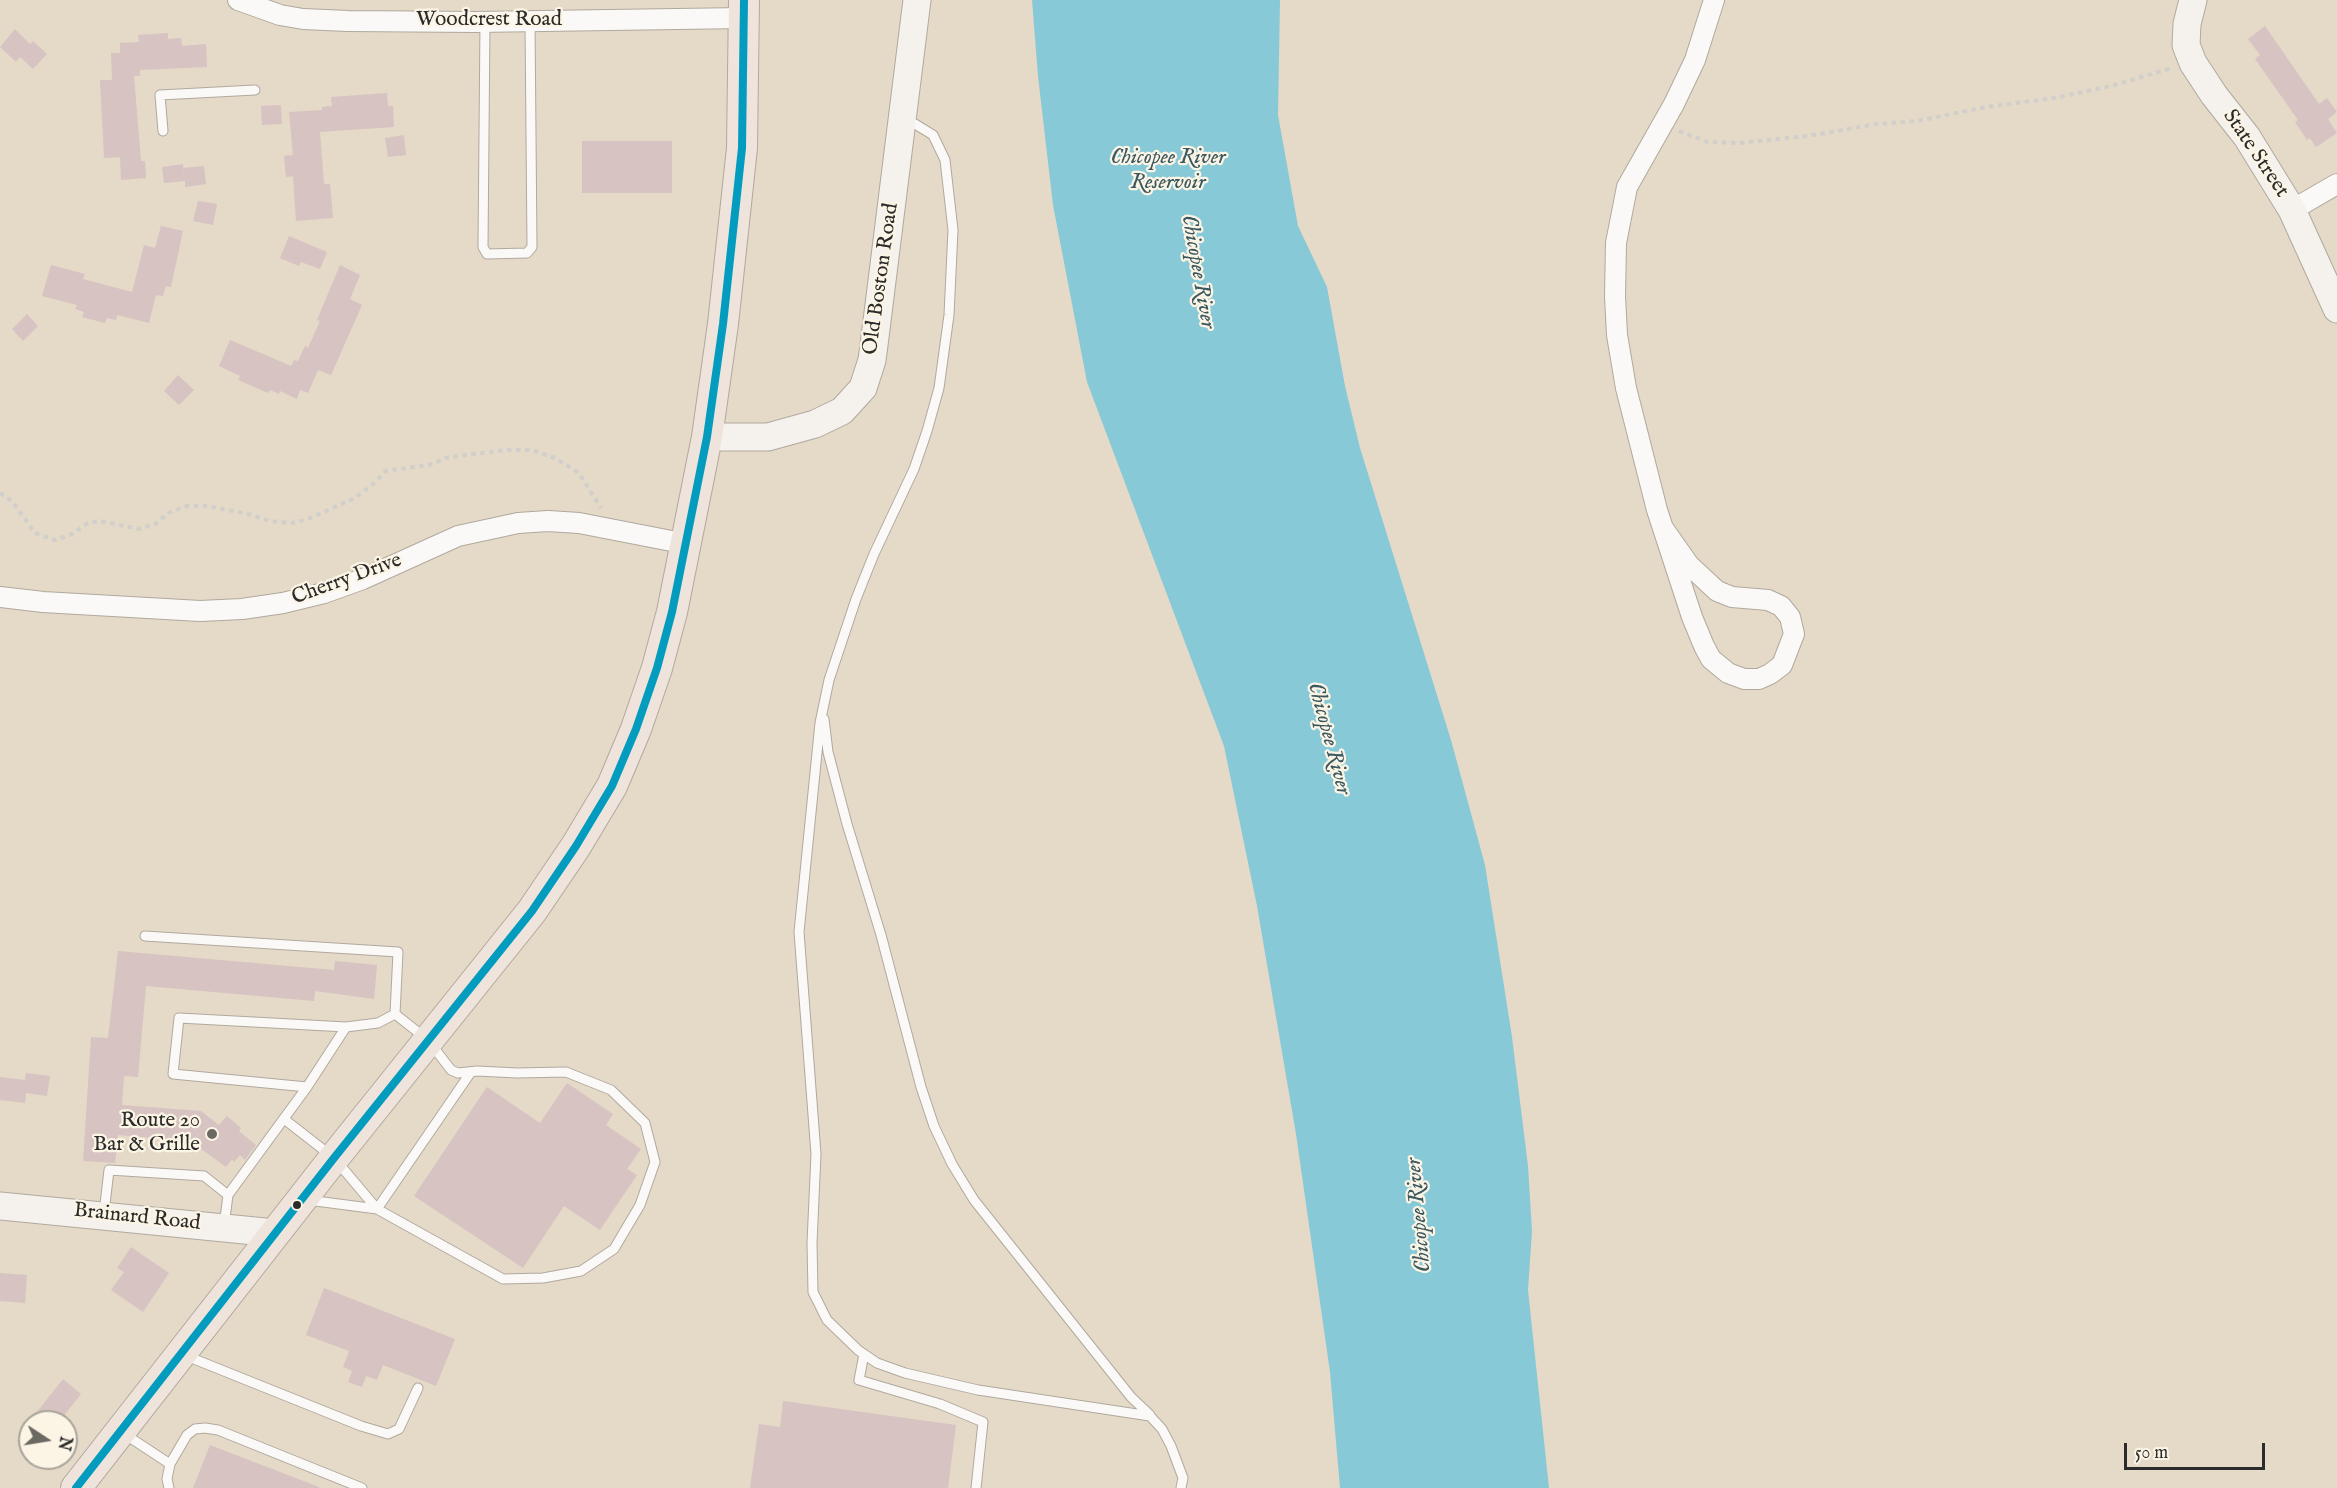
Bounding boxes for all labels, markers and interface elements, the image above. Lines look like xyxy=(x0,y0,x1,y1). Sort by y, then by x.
street label: Woodcrest Road xyxy=(416,8,562,34)
street label: State Street xyxy=(2216,105,2294,203)
water label: Chicopee River Reservoir xyxy=(1110,145,1226,196)
street label: Old Boston Road xyxy=(859,201,905,357)
water label: Chicopee River xyxy=(1174,213,1220,331)
street label: Cherry Drive xyxy=(289,548,405,612)
water label: Chicopee River xyxy=(1300,680,1356,798)
place label: Route 20 Bar & Grille xyxy=(93,1109,200,1159)
marker: Route 20 Bar & Grille xyxy=(205,1127,219,1141)
water label: Chicopee River xyxy=(1402,1157,1438,1273)
street label: Brainard Road xyxy=(72,1199,202,1237)
unlabelled marker xyxy=(291,1199,303,1211)
north arrow xyxy=(18,1410,78,1470)
scale bar xyxy=(2127,1431,2268,1469)
text: N xyxy=(52,1434,75,1452)
text: 50 m xyxy=(2135,1442,2168,1465)

